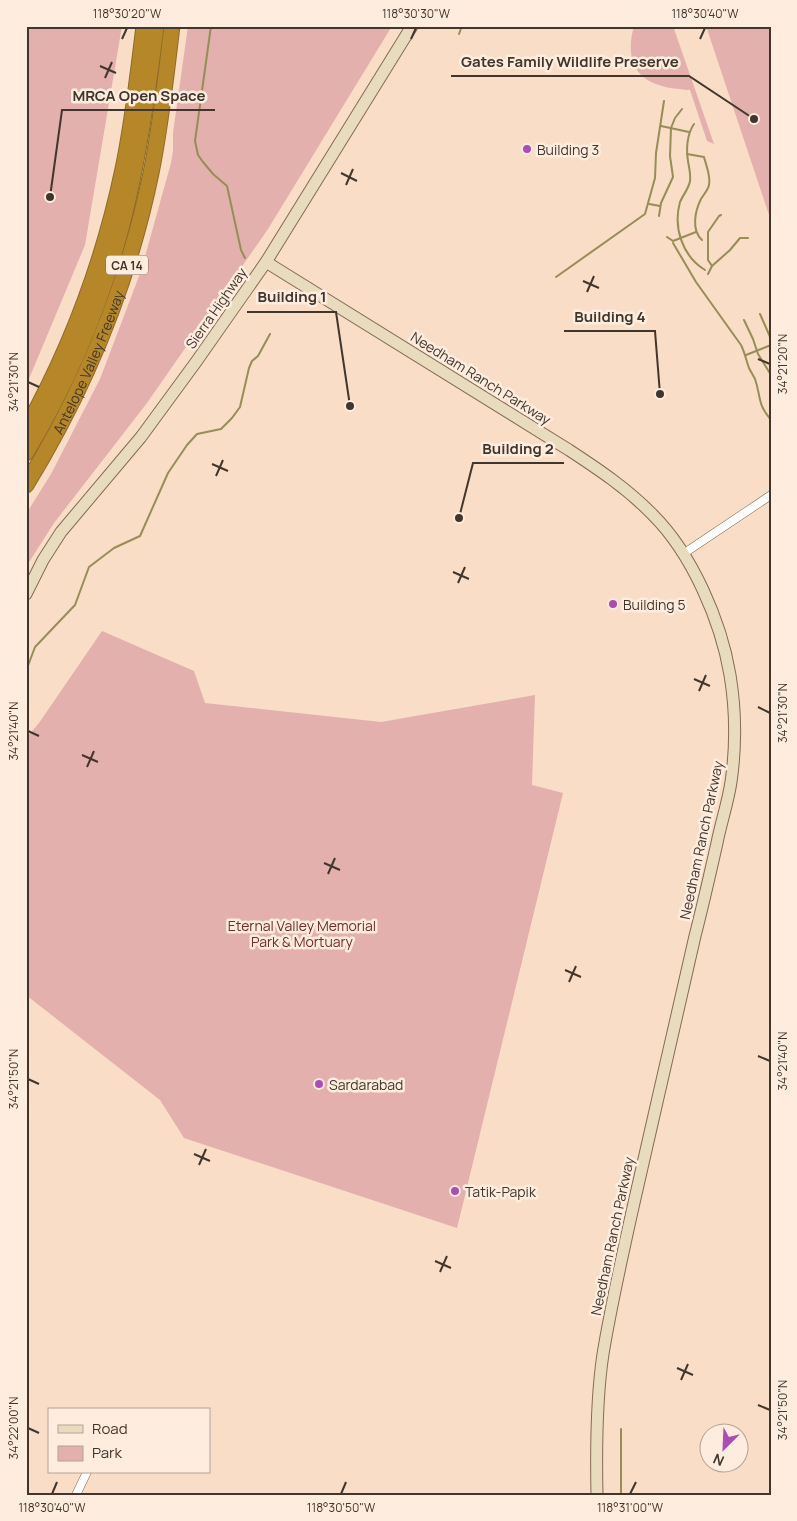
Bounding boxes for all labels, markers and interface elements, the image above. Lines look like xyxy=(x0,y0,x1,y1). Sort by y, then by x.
text: 118°30'20"W xyxy=(93,5,162,22)
text: 118°30'30"W xyxy=(382,5,451,22)
text: 118°30'40"W xyxy=(671,5,739,22)
callout: Gates Family Wildlife Preserve xyxy=(451,46,689,76)
text: Gates Family Wildlife Preserve xyxy=(461,51,679,72)
callout: MRCA Open Space xyxy=(62,80,215,110)
text: MRCA Open Space xyxy=(72,85,206,106)
place label: Building 3 xyxy=(537,140,599,159)
marker: Building 3 xyxy=(521,143,533,155)
road number: CA 14 xyxy=(106,256,148,274)
street label: Sierra Highway xyxy=(181,263,251,352)
callout: Building 1 xyxy=(247,282,336,312)
text: Building 1 xyxy=(258,286,326,307)
street label: Antelope Valley Freeway xyxy=(48,287,128,437)
callout: Building 4 xyxy=(564,301,655,331)
text: Building 4 xyxy=(574,306,646,327)
street label: Needham Ranch Parkway xyxy=(407,327,555,429)
text: 34°21'20"N xyxy=(774,334,791,394)
text: 34°21'30"N xyxy=(5,352,22,412)
callout: Building 2 xyxy=(473,433,564,463)
text: Building 2 xyxy=(482,438,554,459)
place label: Building 5 xyxy=(623,595,686,614)
marker: Building 5 xyxy=(607,598,619,610)
text: 34°21'30"N xyxy=(774,683,791,743)
text: 34°21'40"N xyxy=(5,701,22,761)
street label: Needham Ranch Parkway xyxy=(675,758,727,921)
park label: Eternal Valley Memorial Park & Mortuary xyxy=(228,916,376,951)
text: 34°21'40"N xyxy=(774,1031,791,1091)
text: 34°21'50"N xyxy=(5,1049,22,1109)
place label: Sardarabad xyxy=(329,1075,403,1094)
marker: Sardarabad xyxy=(313,1078,325,1090)
street label: Needham Ranch Parkway xyxy=(586,1154,638,1317)
place label: Tatik-Papik xyxy=(465,1182,537,1201)
marker: Tatik-Papik xyxy=(449,1185,461,1197)
text: 34°21'50"N xyxy=(774,1380,791,1440)
text: 34°22'00"N xyxy=(5,1397,22,1459)
legend xyxy=(48,1408,210,1474)
text: Road xyxy=(92,1418,128,1439)
north arrow xyxy=(700,1424,750,1474)
text: Park xyxy=(92,1442,122,1463)
text: N xyxy=(710,1450,727,1471)
text: 118°30'40"W xyxy=(18,1499,86,1516)
text: 118°30'50"W xyxy=(307,1499,376,1516)
text: 118°31'00"W xyxy=(597,1499,664,1516)

